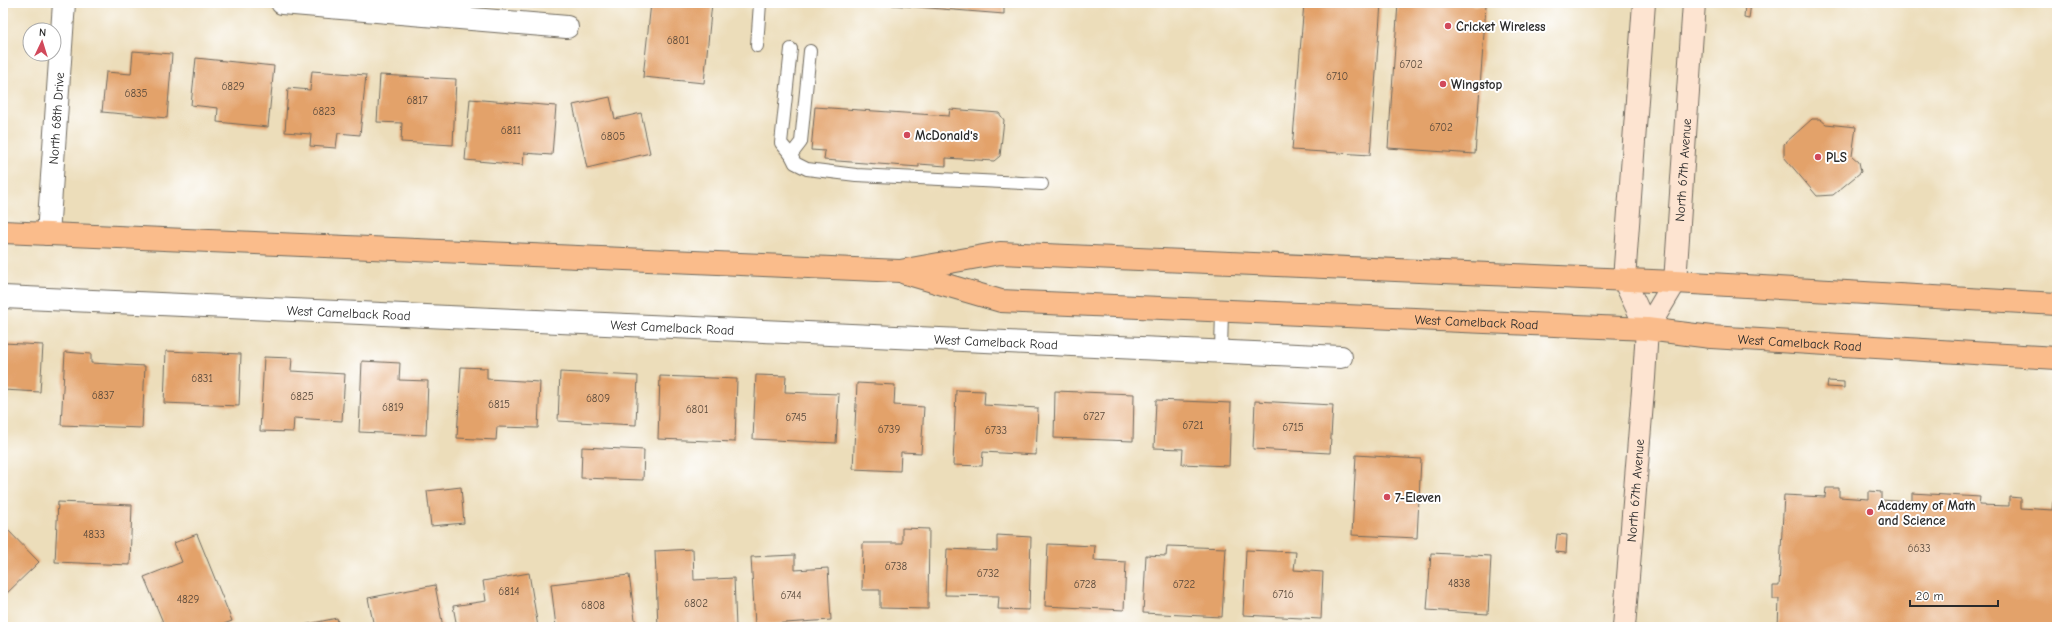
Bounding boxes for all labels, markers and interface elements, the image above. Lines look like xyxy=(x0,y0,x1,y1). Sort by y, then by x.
place label: Cricket Wireless xyxy=(1456,19,1546,34)
marker: Cricket Wireless xyxy=(1443,21,1453,31)
north arrow xyxy=(22,22,62,62)
text: N xyxy=(39,26,47,39)
house number: 6801 xyxy=(667,34,689,47)
house number: 6702 xyxy=(1399,58,1423,71)
house number: 6710 xyxy=(1326,70,1348,83)
street label: North 68th Drive xyxy=(45,71,67,165)
place label: Wingstop xyxy=(1451,77,1503,92)
marker: Wingstop xyxy=(1438,79,1448,89)
house number: 6829 xyxy=(221,80,245,93)
house number: 6835 xyxy=(124,87,148,100)
house number: 6817 xyxy=(406,94,428,107)
house number: 6823 xyxy=(313,105,335,118)
street label: North 67th Avenue xyxy=(1672,117,1694,222)
house number: 6702 xyxy=(1429,121,1453,134)
house number: 6811 xyxy=(501,124,521,137)
place label: McDonald's xyxy=(915,128,979,143)
house number: 6805 xyxy=(601,130,625,143)
marker: McDonald's xyxy=(902,130,912,140)
place label: PLS xyxy=(1826,150,1847,165)
marker: PLS xyxy=(1813,152,1823,162)
street label: West Camelback Road xyxy=(286,302,411,323)
street label: West Camelback Road xyxy=(1414,311,1539,332)
street label: West Camelback Road xyxy=(610,317,735,337)
street label: West Camelback Road xyxy=(934,331,1058,352)
street label: West Camelback Road xyxy=(1737,331,1862,354)
house number: 6831 xyxy=(191,372,213,385)
house number: 6837 xyxy=(92,389,114,402)
house number: 6825 xyxy=(290,390,314,403)
house number: 6809 xyxy=(586,392,610,405)
house number: 6815 xyxy=(488,398,510,411)
house number: 6819 xyxy=(382,401,404,414)
house number: 6801 xyxy=(686,403,708,416)
house number: 6727 xyxy=(1083,410,1105,423)
house number: 6745 xyxy=(785,411,807,424)
house number: 6721 xyxy=(1182,419,1204,432)
house number: 6715 xyxy=(1282,421,1304,434)
house number: 6739 xyxy=(878,423,900,436)
house number: 6733 xyxy=(985,424,1007,437)
street label: North 67th Avenue xyxy=(1623,438,1647,543)
place label: 7-Eleven xyxy=(1395,490,1441,505)
marker: 7-Eleven xyxy=(1382,492,1392,502)
place label: Academy of Math and Science xyxy=(1878,498,1976,528)
marker: Academy of Math and Science xyxy=(1865,507,1875,517)
house number: 4833 xyxy=(83,528,105,541)
house number: 6633 xyxy=(1907,542,1931,555)
house number: 6738 xyxy=(885,560,908,573)
house number: 6732 xyxy=(977,567,999,580)
house number: 4838 xyxy=(1448,577,1470,590)
house number: 6728 xyxy=(1074,578,1097,591)
house number: 6722 xyxy=(1173,578,1196,591)
scale bar xyxy=(1910,582,1998,608)
house number: 6814 xyxy=(498,585,520,598)
house number: 6716 xyxy=(1272,588,1294,601)
house number: 6744 xyxy=(781,589,801,602)
text: 20 m xyxy=(1916,589,1944,603)
house number: 4829 xyxy=(177,593,199,606)
house number: 6802 xyxy=(684,597,708,610)
house number: 6808 xyxy=(581,599,605,612)

